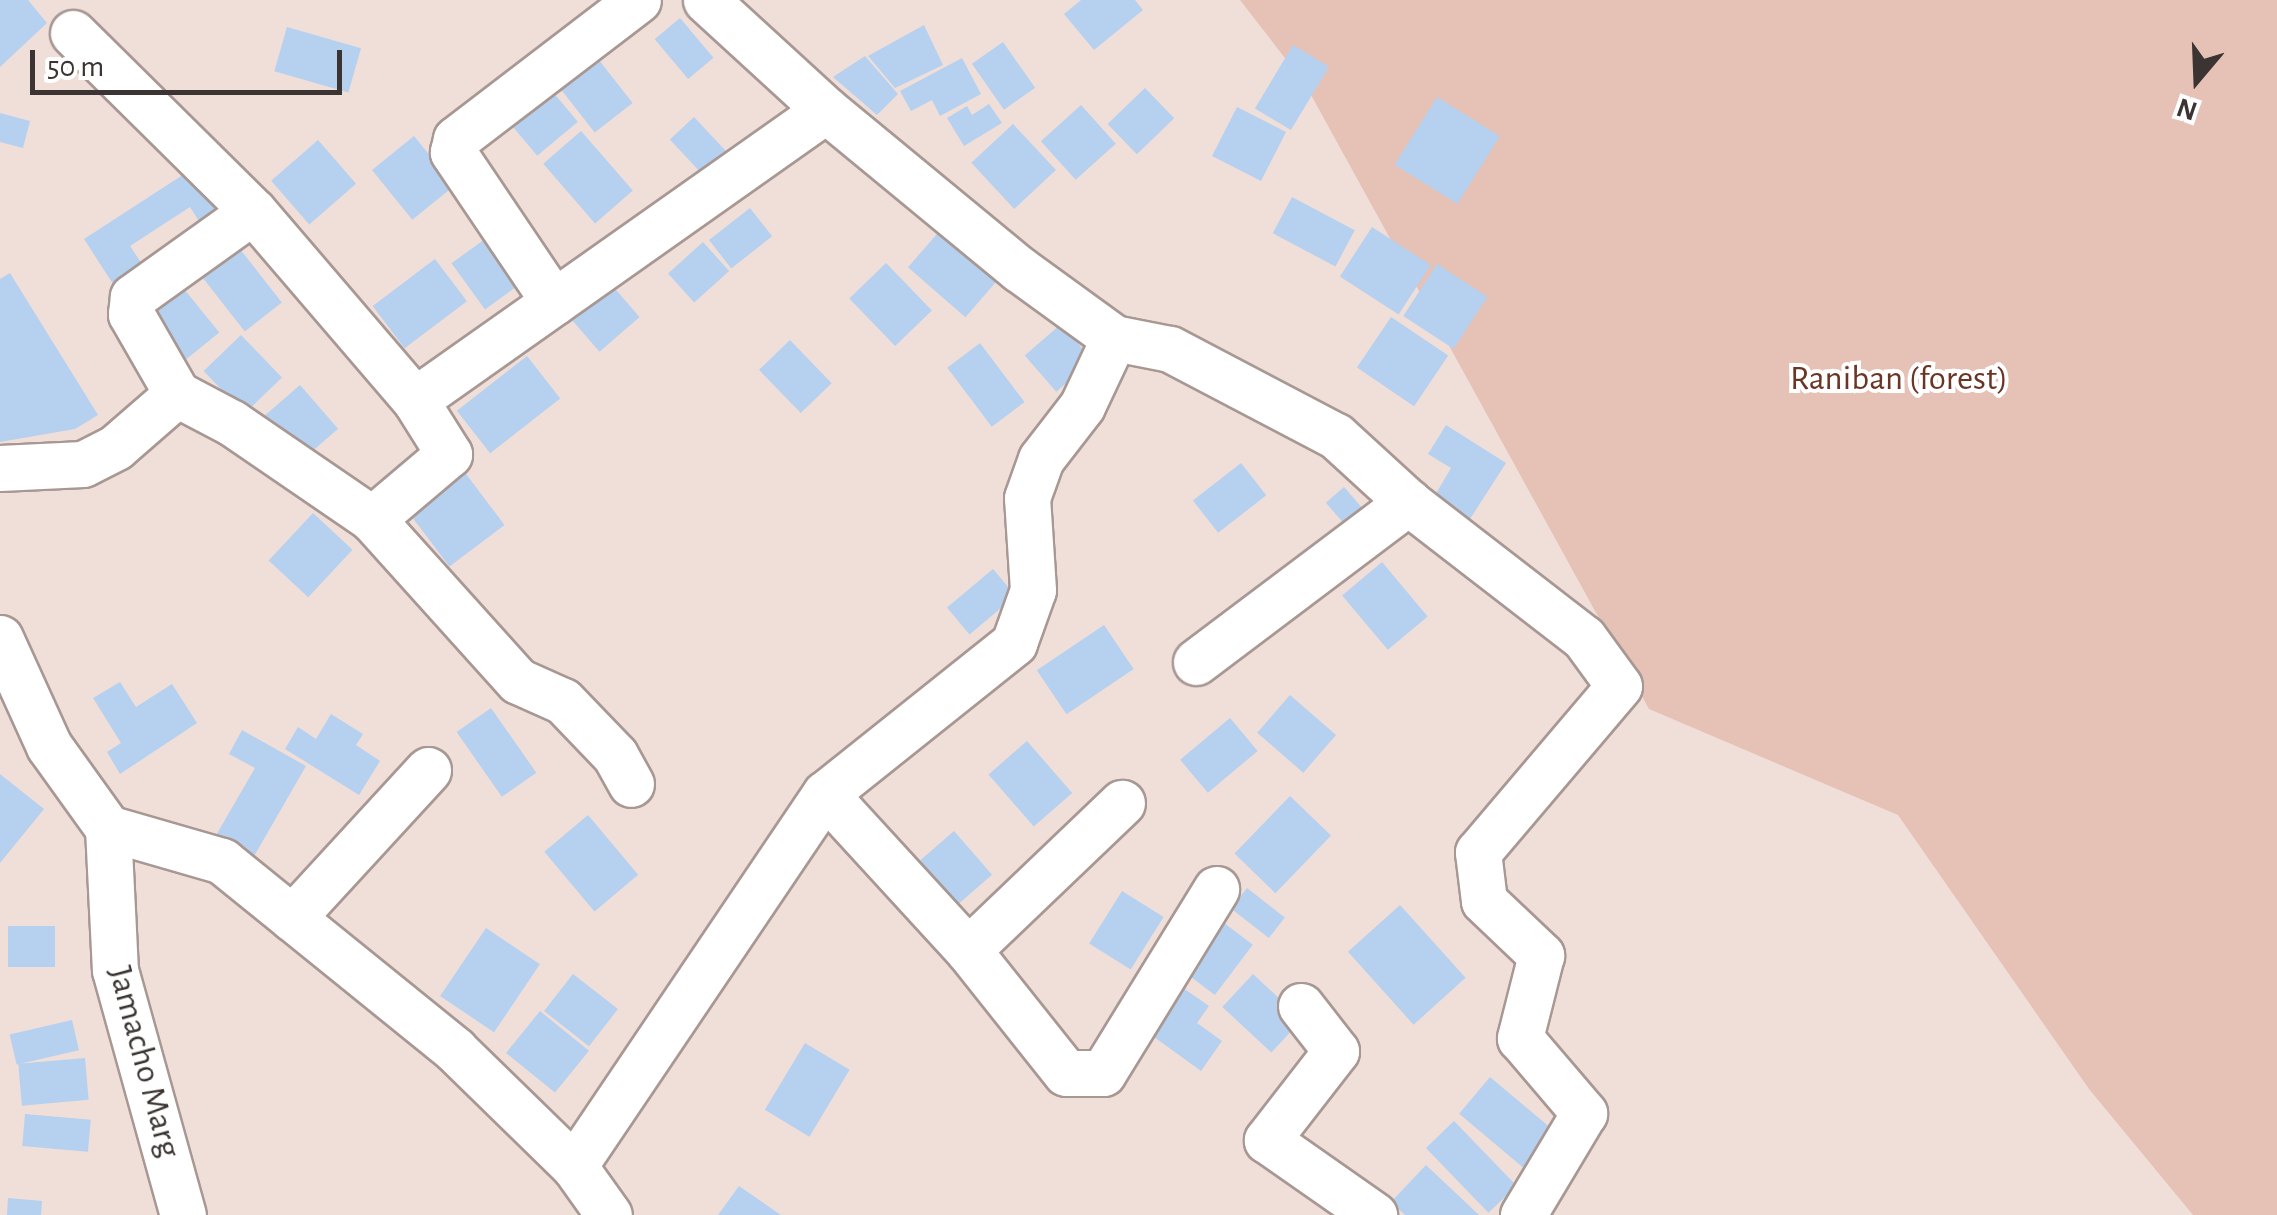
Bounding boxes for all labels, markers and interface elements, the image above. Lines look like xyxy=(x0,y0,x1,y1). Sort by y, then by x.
scale bar xyxy=(35,30,348,92)
north arrow xyxy=(2147,30,2247,130)
text: 50 m xyxy=(47,52,104,82)
text: N xyxy=(2173,92,2201,125)
park label: Raniban (forest) xyxy=(1790,358,2008,400)
street label: Jamacho Marg xyxy=(98,962,190,1162)

